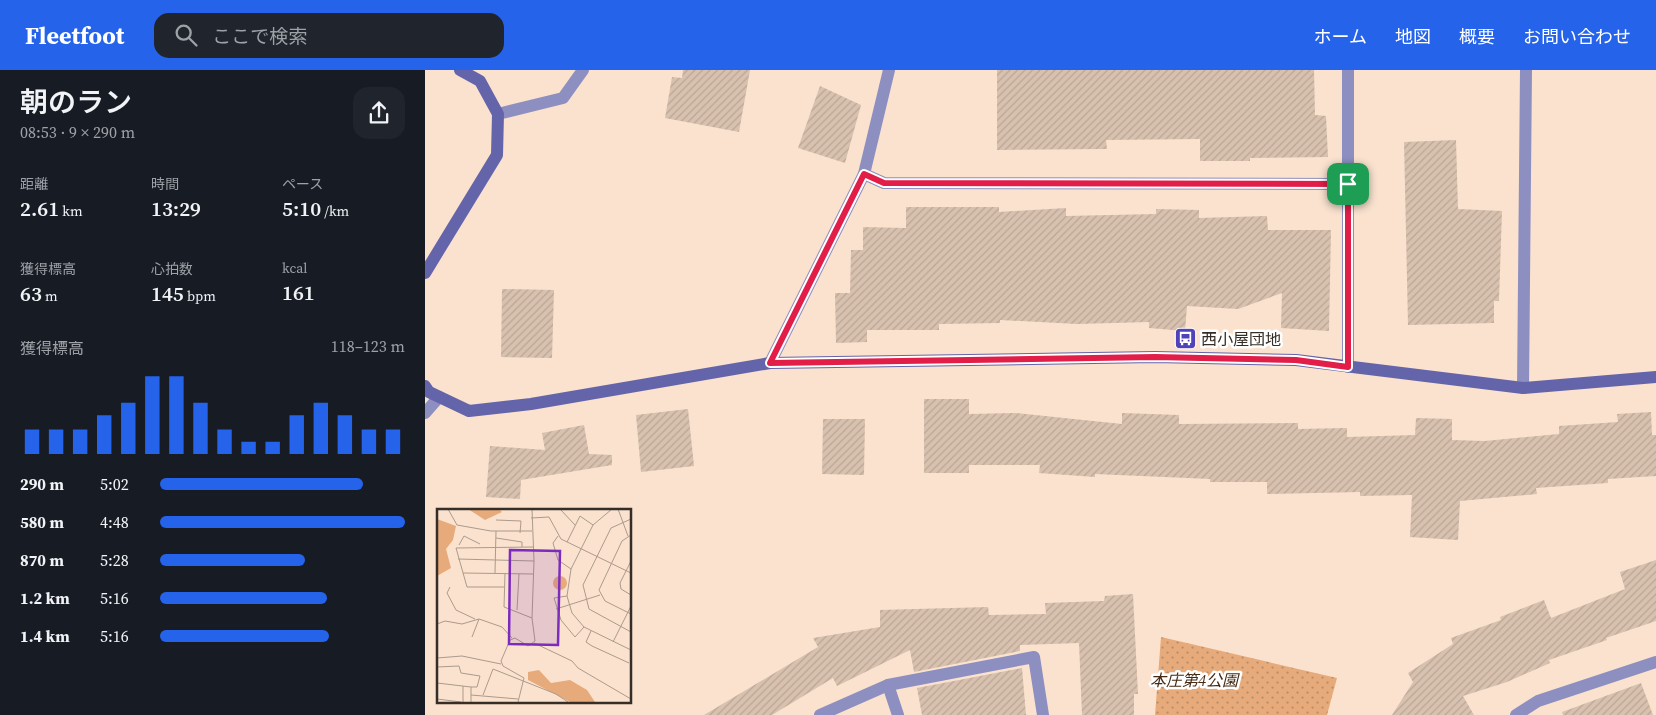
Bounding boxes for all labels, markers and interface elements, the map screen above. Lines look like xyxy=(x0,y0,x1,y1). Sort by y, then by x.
search box xyxy=(154,13,504,58)
text: Fleetfoot xyxy=(25,19,124,52)
icon: search xyxy=(172,21,200,49)
text: ここで検索 xyxy=(212,23,307,49)
text: ホーム xyxy=(1314,24,1367,49)
text: 地図 xyxy=(1395,24,1431,49)
text: 概要 xyxy=(1459,24,1495,49)
text: お問い合わせ xyxy=(1523,24,1631,49)
text: 朝のラン xyxy=(20,83,132,121)
button: share xyxy=(353,87,405,139)
text: 08:53 · 9 × 290 m xyxy=(20,121,135,143)
pin xyxy=(1327,163,1369,205)
icon: arrive xyxy=(1334,170,1362,198)
text: 距離 xyxy=(20,174,48,194)
text: 時間 xyxy=(151,174,179,194)
text: ペース xyxy=(282,174,323,194)
text: 2.61 xyxy=(20,194,59,223)
text: 13:29 xyxy=(151,194,201,223)
text: 5:10 xyxy=(282,194,321,223)
text: km xyxy=(59,201,83,221)
text: /km xyxy=(321,201,349,221)
text: kcal xyxy=(282,258,308,278)
text: 獲得標高 xyxy=(20,259,76,279)
text: 心拍数 xyxy=(151,259,193,279)
text: 161 xyxy=(282,278,315,307)
text: 63 xyxy=(20,279,42,308)
text: 145 xyxy=(151,279,184,308)
text: m xyxy=(42,286,58,306)
text: bpm xyxy=(184,286,216,306)
bus stop icon: 西小屋団地 xyxy=(1173,327,1197,351)
place label: 西小屋団地 xyxy=(1201,328,1281,350)
text: 118–123 m xyxy=(331,335,405,357)
text: 獲得標高 xyxy=(20,337,84,359)
text: 290 m xyxy=(20,473,64,495)
text: 5:02 xyxy=(100,473,129,495)
inset map xyxy=(437,509,631,702)
text: 580 m xyxy=(20,511,64,533)
text: 4:48 xyxy=(100,511,129,533)
text: 870 m xyxy=(20,549,64,571)
text: 5:28 xyxy=(100,549,129,571)
text: 1.2 km xyxy=(20,587,70,609)
text: 5:16 xyxy=(100,587,129,609)
text: 1.4 km xyxy=(20,625,70,647)
text: 5:16 xyxy=(100,625,129,647)
park label: 本庄第4公園 xyxy=(1150,669,1240,691)

